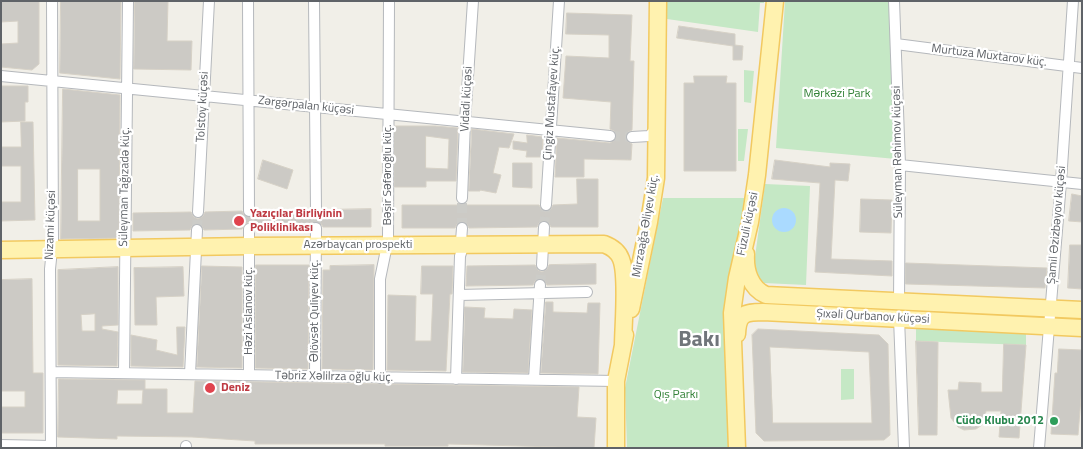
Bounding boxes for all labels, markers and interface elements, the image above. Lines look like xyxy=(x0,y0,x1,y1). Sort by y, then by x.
street label: Murtuza Muxtarov küç. xyxy=(931,42,1047,70)
street label: Çingiz Mustafayev küç. xyxy=(541,45,563,161)
street label: Vidadi küçəsi xyxy=(458,66,476,132)
street label: Tolstoy küçəsi xyxy=(194,71,212,143)
street label: Süleyman Rəhimov küçəsi xyxy=(890,86,906,218)
park label: Mərkəzi Park xyxy=(803,87,871,101)
street label: Zərgərpalan küçəsi xyxy=(257,94,355,118)
street label: Bəşir Səfəroğlu küç. xyxy=(381,124,395,226)
street label: Süleyman Tağızadə küç. xyxy=(117,127,133,247)
street label: Şamil Əzizbəyov küçəsi xyxy=(1045,165,1069,285)
street label: Mirzəağa Əliyev küç. xyxy=(630,173,662,279)
street label: Nizami küçəsi xyxy=(43,190,59,260)
street label: Füzuli küçəsi xyxy=(734,191,762,257)
place label: Yazıçılar Birliyinin Poliklinikası xyxy=(250,207,342,235)
marker: Yazıçılar Birliyinin Poliklinikası xyxy=(232,214,246,228)
street label: Azərbaycan prospekti xyxy=(304,238,412,252)
street label: Əlövsət Quliyev küç. xyxy=(308,260,322,362)
street label: Həzi Aslanov küç. xyxy=(242,267,256,355)
street label: Şıxəli Qurbanov küçəsi xyxy=(816,307,930,327)
district label: Bakı xyxy=(678,328,720,354)
street label: Təbriz Xəlilrza oğlu küç. xyxy=(275,369,393,385)
marker: Deniz xyxy=(203,381,217,395)
place label: Deniz xyxy=(221,381,250,395)
park label: Qış Parkı xyxy=(654,388,698,402)
place label: Cüdo Klubu 2012 xyxy=(956,414,1044,428)
marker: Cüdo Klubu 2012 xyxy=(1048,415,1060,427)

